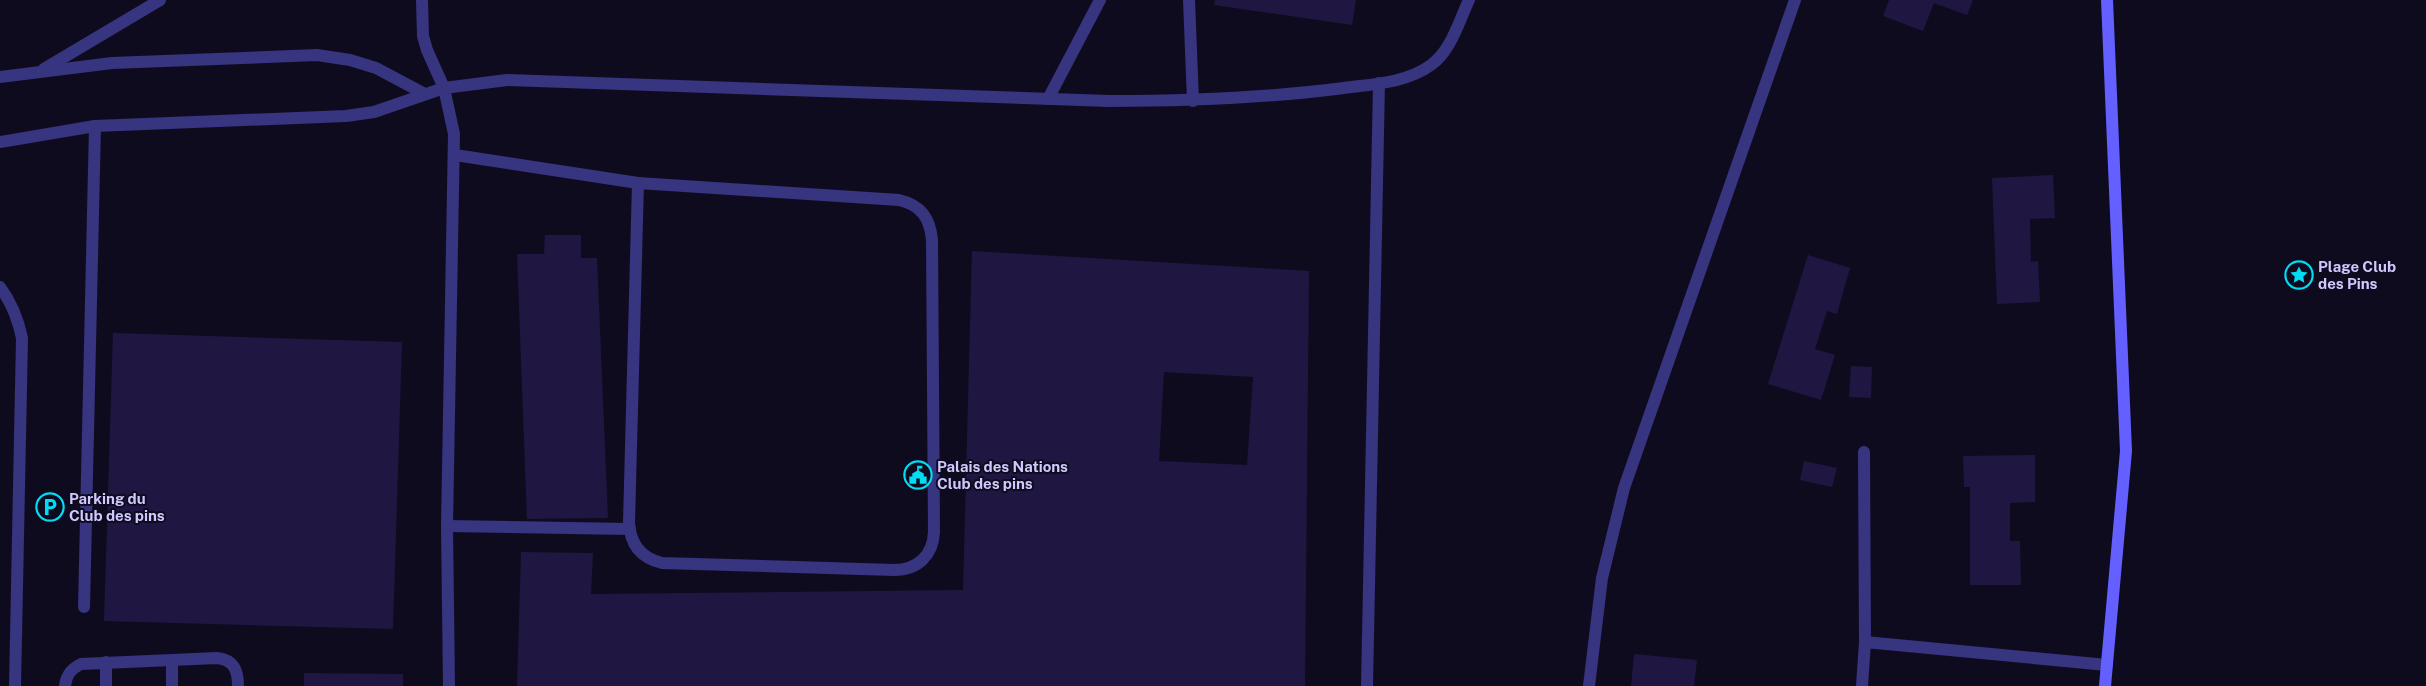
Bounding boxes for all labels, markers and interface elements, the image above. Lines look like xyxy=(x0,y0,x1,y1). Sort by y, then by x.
place label: Plage Club des Pins xyxy=(2318,258,2396,292)
place icon: Plage Club des Pins xyxy=(2284,260,2314,290)
place label: Palais des Nations Club des pins xyxy=(937,458,1068,492)
public building icon: Palais des Nations Club des pins xyxy=(903,460,933,490)
place label: Parking du Club des pins xyxy=(69,490,165,524)
parking icon: Parking du Club des pins xyxy=(35,492,65,522)

